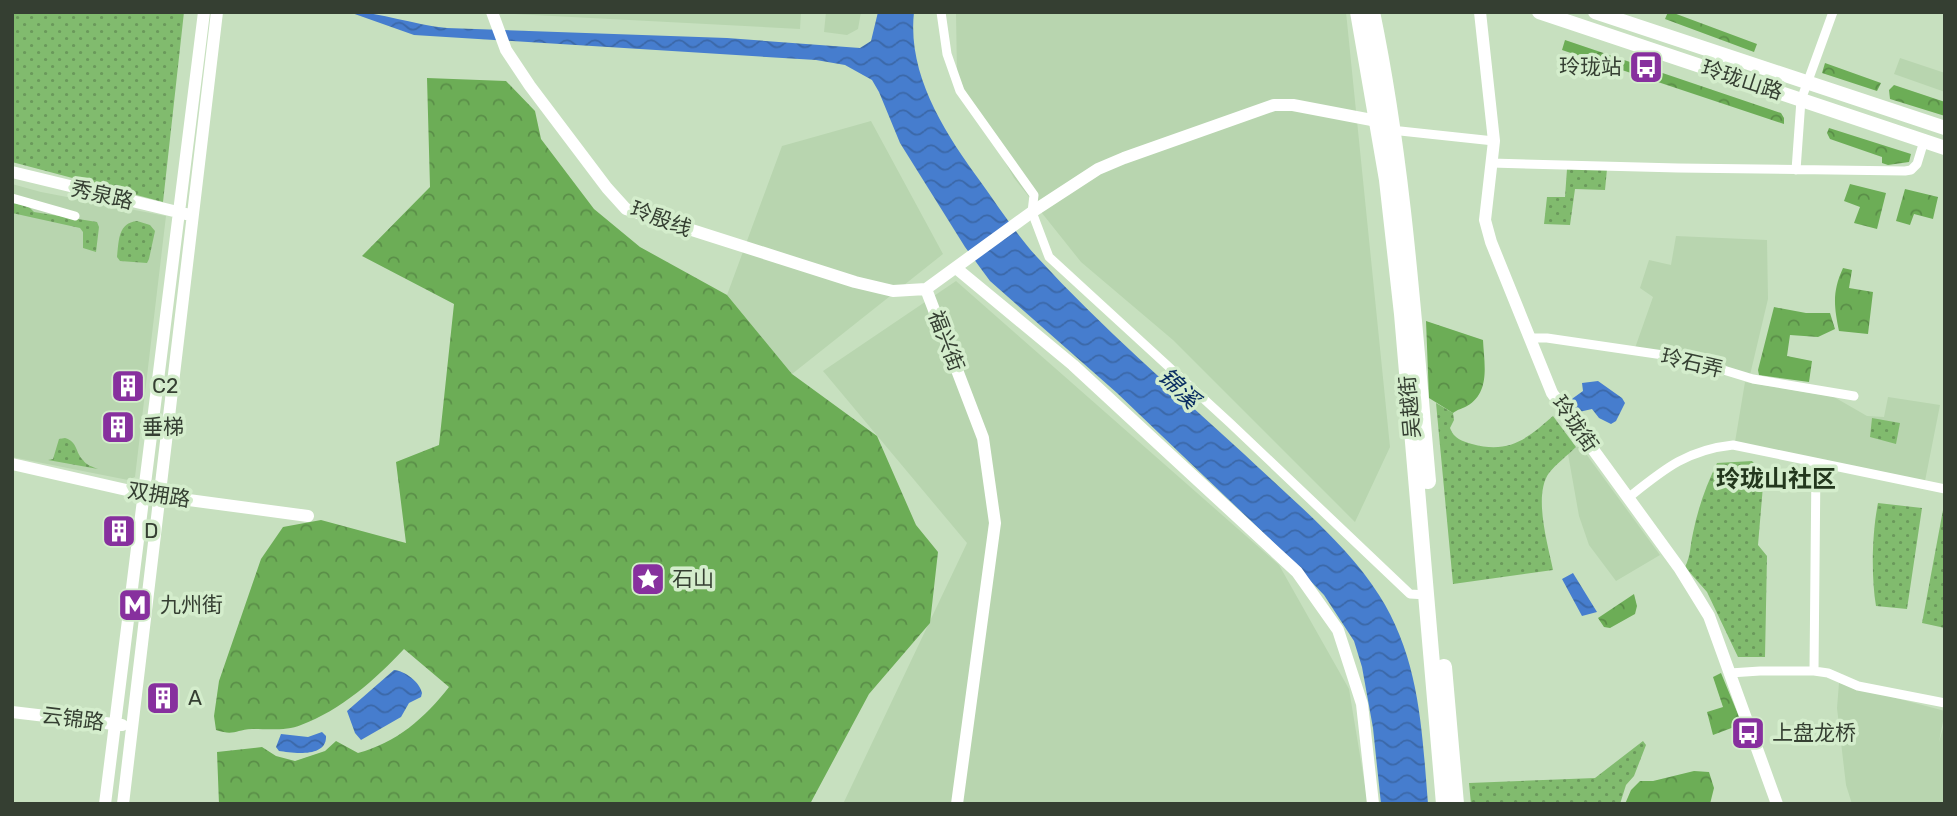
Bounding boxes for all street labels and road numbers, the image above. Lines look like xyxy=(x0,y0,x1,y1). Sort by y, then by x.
street label: 玲珑山路 xyxy=(1698,55,1786,104)
street label: 秀泉路 xyxy=(69,175,136,214)
street label: 玲殷线 xyxy=(627,196,695,241)
street label: 福兴街 xyxy=(924,307,969,375)
street label: 玲石弄 xyxy=(1659,343,1726,382)
street label: 吴越街 xyxy=(1394,375,1425,440)
street label: 玲珑街 xyxy=(1547,391,1604,457)
street label: 双拥路 xyxy=(126,477,192,512)
street label: 云锦路 xyxy=(40,702,106,735)

